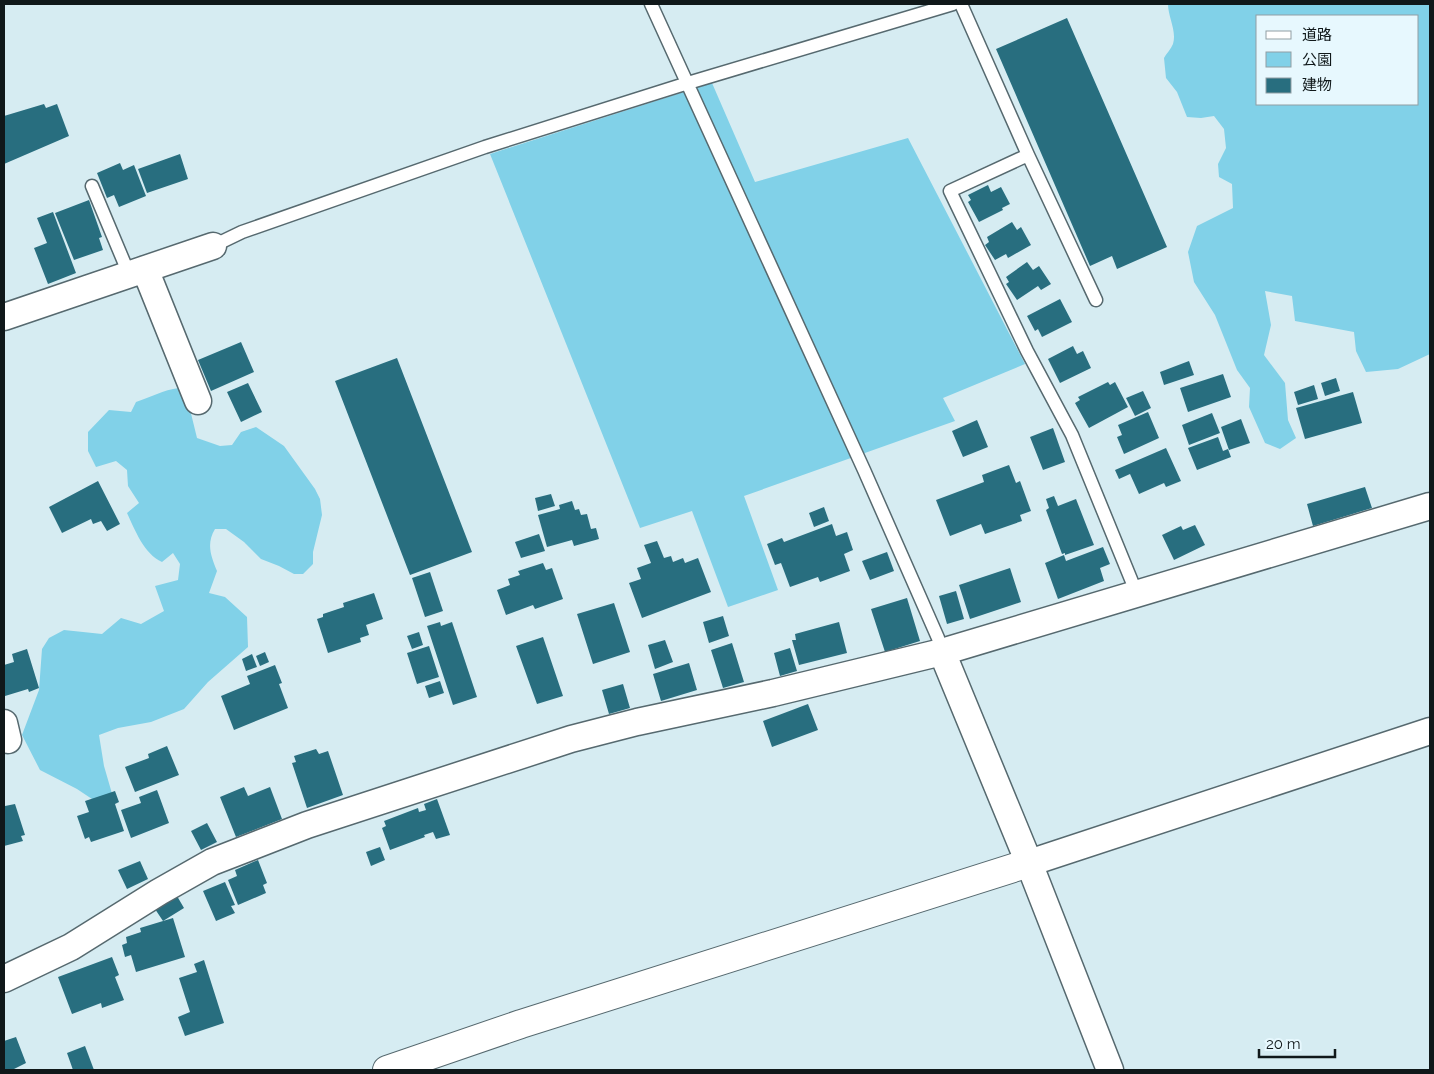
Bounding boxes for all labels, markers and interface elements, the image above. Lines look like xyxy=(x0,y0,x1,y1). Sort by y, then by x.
legend xyxy=(1256,15,1419,105)
text: 道路 xyxy=(1302,26,1332,44)
text: 公園 xyxy=(1302,51,1332,69)
text: 建物 xyxy=(1302,76,1332,94)
scale bar xyxy=(1259,1026,1335,1058)
text: 20 m xyxy=(1266,1035,1301,1053)

